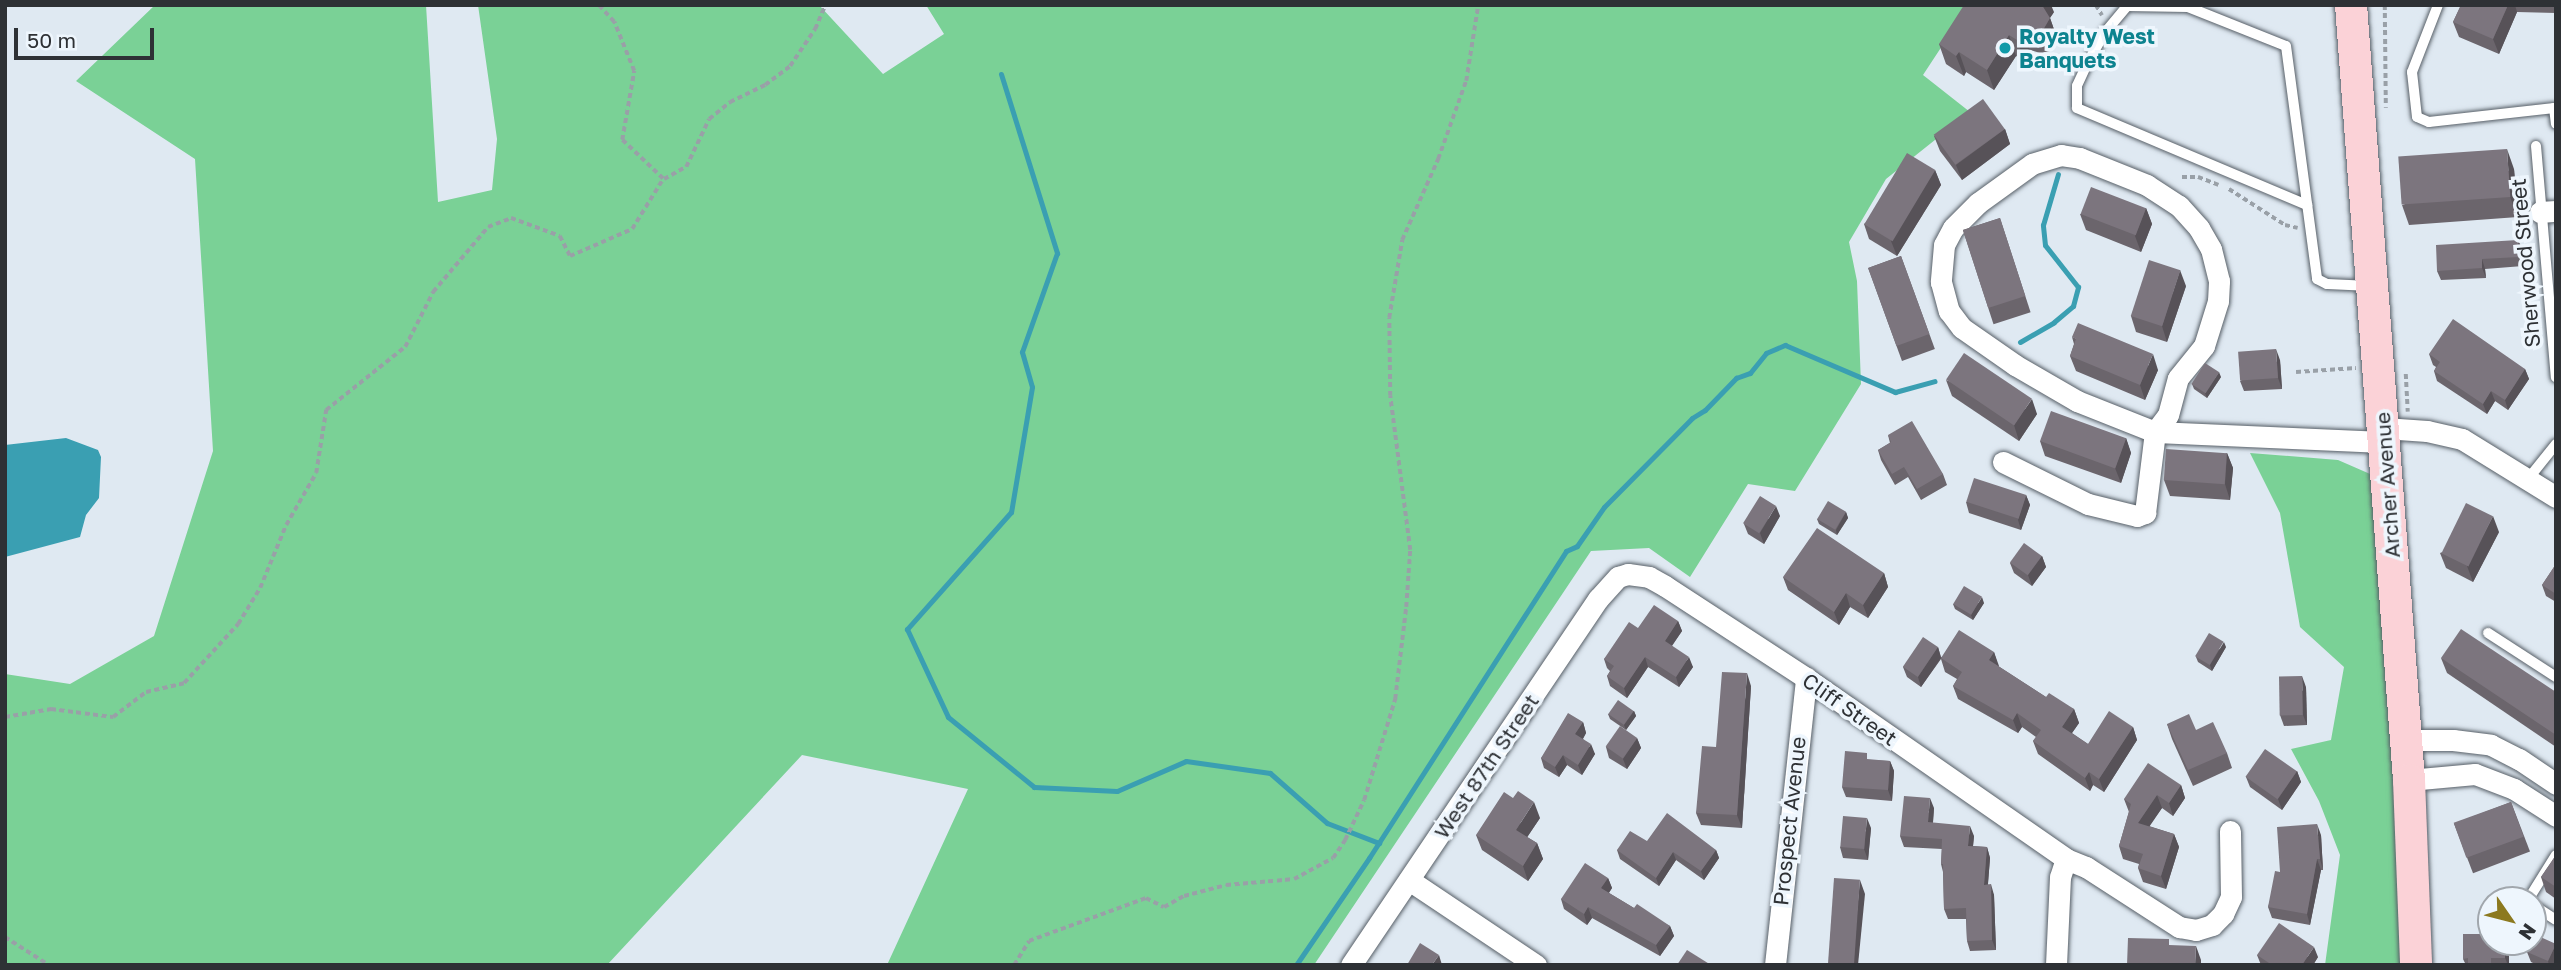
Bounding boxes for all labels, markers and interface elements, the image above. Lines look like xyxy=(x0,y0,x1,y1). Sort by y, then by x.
scale bar xyxy=(18,14,158,58)
place label: Royalty West Banquets xyxy=(2019,23,2155,73)
text: 50 m xyxy=(27,27,76,53)
marker: Royalty West Banquets xyxy=(1997,40,2013,56)
street label: Sherwood Street xyxy=(2505,177,2545,349)
street label: Archer Avenue xyxy=(2369,411,2405,559)
street label: Cliff Street xyxy=(1798,667,1902,751)
street label: West 87th Street xyxy=(1428,689,1544,843)
street label: Prospect Avenue xyxy=(1768,735,1810,907)
north arrow xyxy=(2477,886,2547,956)
text: N xyxy=(2514,920,2542,945)

